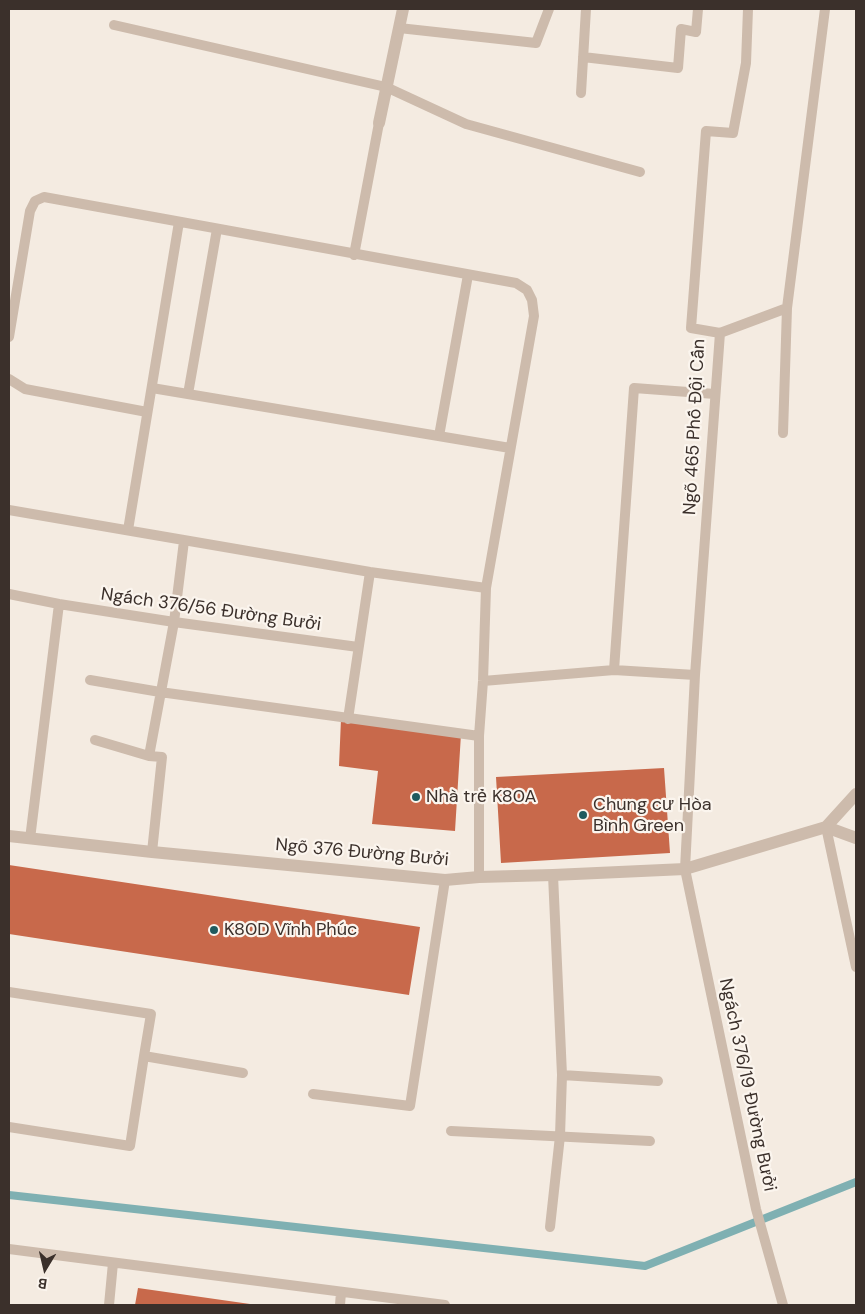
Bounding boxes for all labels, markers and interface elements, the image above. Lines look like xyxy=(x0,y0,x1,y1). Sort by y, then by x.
street label: Ngõ 465 Phố Đội Cấn xyxy=(680,338,710,516)
street label: Ngách 376/56 Đường Bưởi xyxy=(99,584,323,636)
place label: Nhà trẻ K80A xyxy=(426,786,536,808)
marker: Nhà trẻ K80A xyxy=(410,791,422,803)
place label: Chung cư Hòa Bình Green xyxy=(593,794,712,836)
marker: Chung cư Hòa Bình Green xyxy=(577,809,589,821)
street label: Ngõ 376 Đường Bưởi xyxy=(274,835,450,871)
place label: K80D Vĩnh Phúc xyxy=(224,919,357,941)
marker: K80D Vĩnh Phúc xyxy=(208,924,220,936)
street label: Ngách 376/19 Đường Bưởi xyxy=(714,976,780,1194)
north arrow xyxy=(20,1244,70,1294)
text: B xyxy=(37,1274,48,1293)

